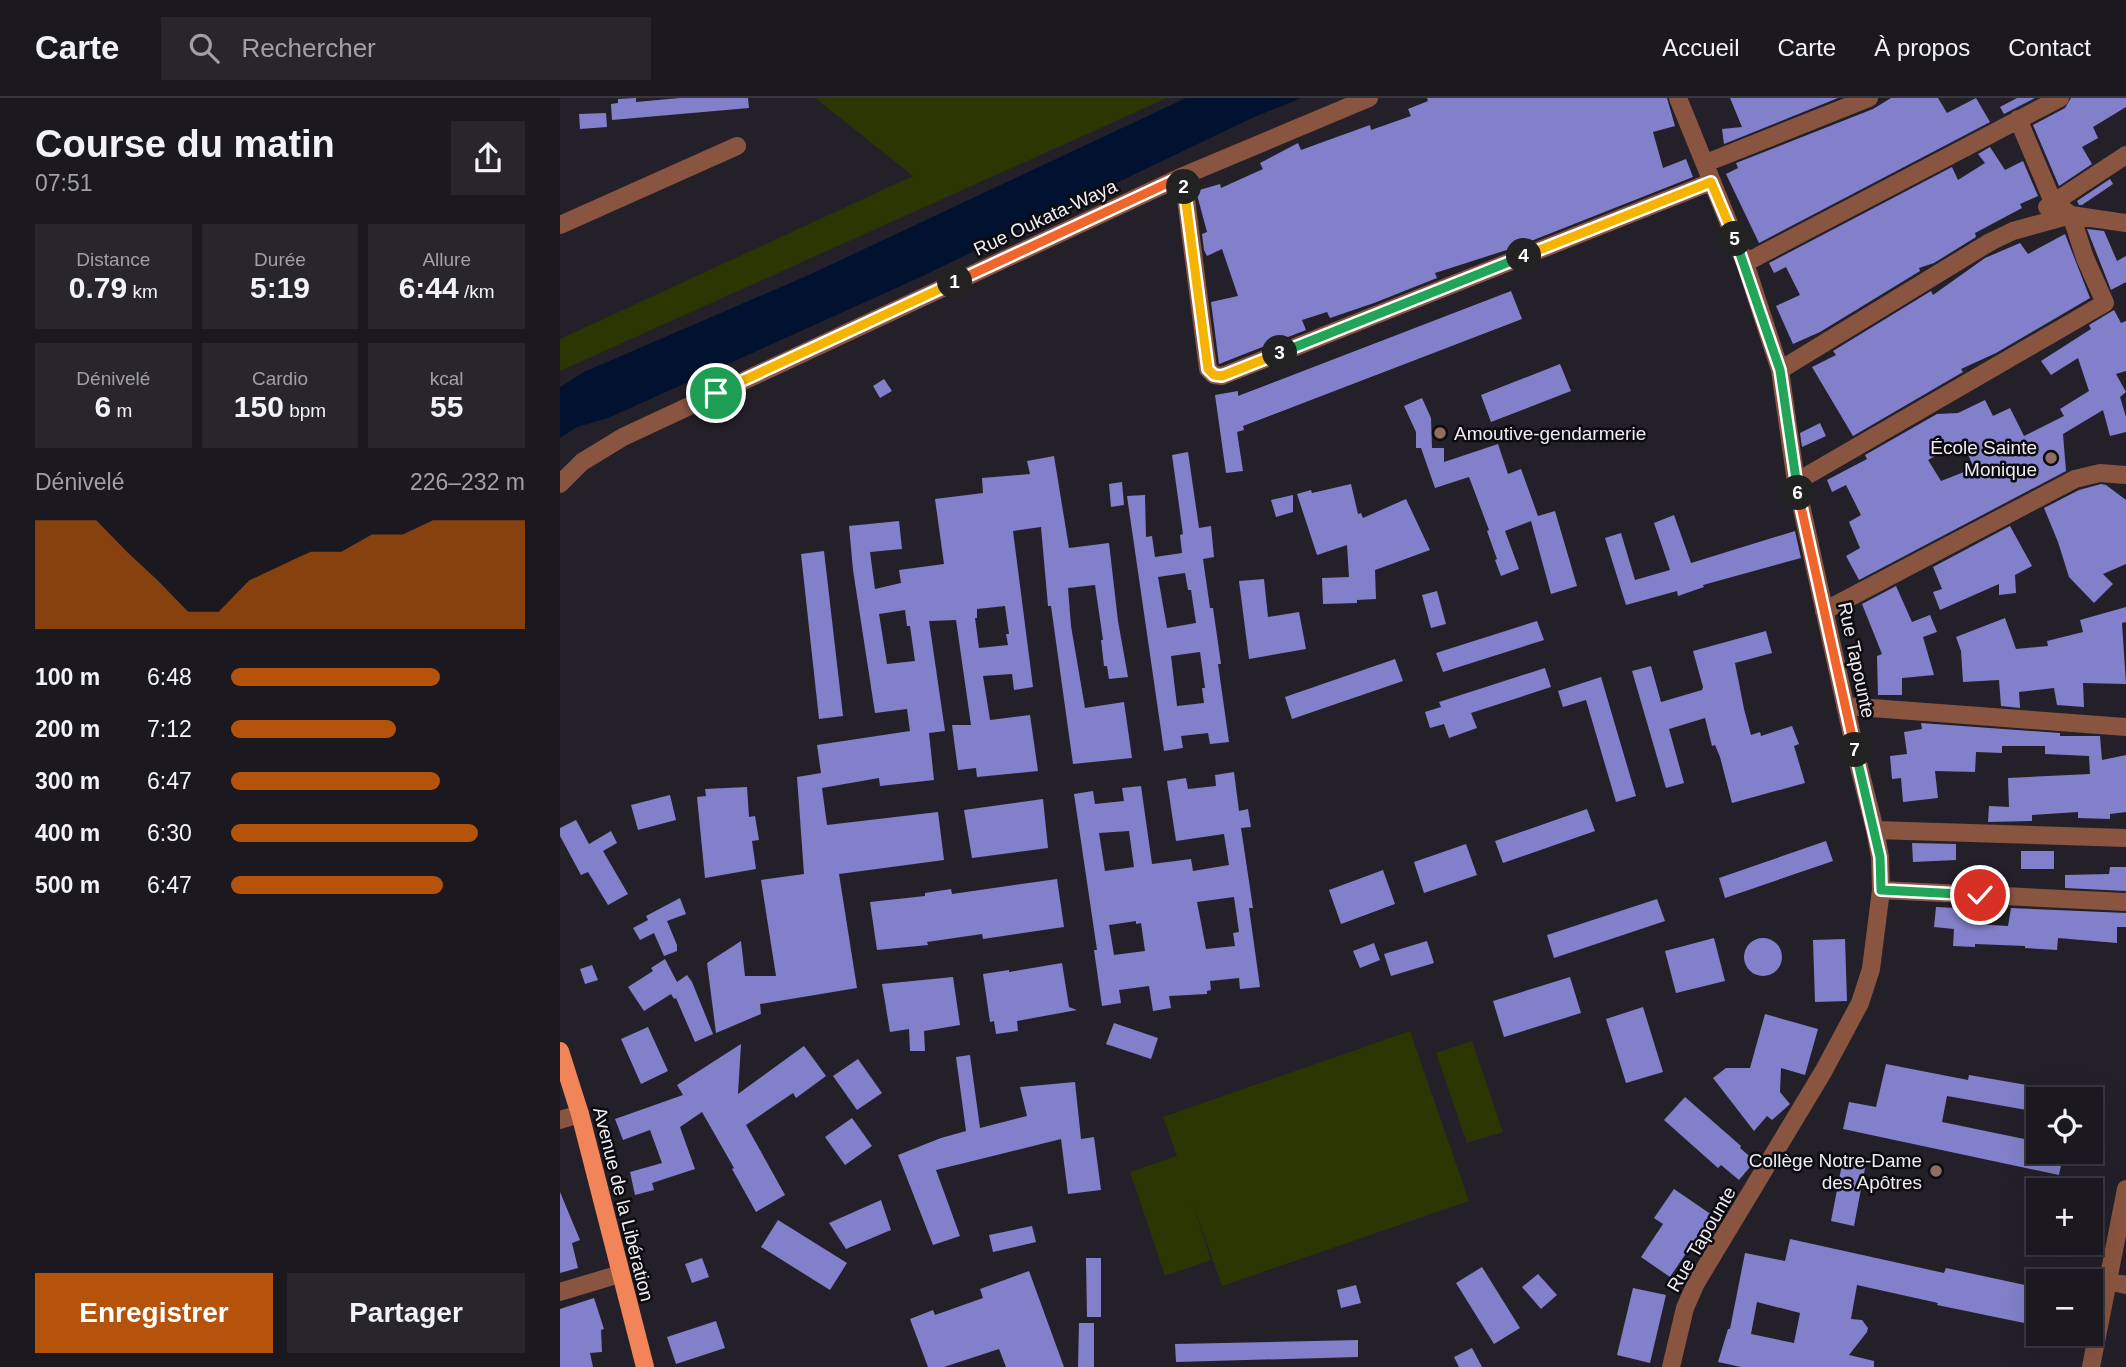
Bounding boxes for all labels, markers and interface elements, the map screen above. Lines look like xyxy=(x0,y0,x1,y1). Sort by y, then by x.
search box xyxy=(161,17,651,80)
text: Carte xyxy=(35,29,119,66)
icon: search xyxy=(185,29,223,67)
text: Rechercher xyxy=(241,33,376,63)
text: Accueil xyxy=(1662,34,1740,61)
text: Carte xyxy=(1778,34,1836,61)
text: À propos xyxy=(1874,34,1970,61)
text: Contact xyxy=(2008,34,2091,61)
button: share xyxy=(451,121,525,195)
text: Course du matin xyxy=(35,123,335,165)
text: 07:51 xyxy=(35,170,93,196)
pin: 2 xyxy=(1166,170,1202,204)
street label: Rue Oukata-Waya xyxy=(970,175,1121,260)
text: 2 xyxy=(1178,176,1189,197)
pin: 5 xyxy=(1718,222,1752,256)
text: 5 xyxy=(1729,228,1740,249)
pin: 4 xyxy=(1506,238,1542,274)
text: 4 xyxy=(1518,245,1529,266)
text: Distance xyxy=(76,249,150,270)
text: Durée xyxy=(254,249,306,270)
text: Allure xyxy=(422,249,471,270)
pin: 1 xyxy=(938,264,972,300)
text: 0.79 xyxy=(69,271,127,304)
text: 5:19 xyxy=(250,271,310,304)
text: 6:44 xyxy=(399,271,459,304)
text: 1 xyxy=(949,271,960,292)
text: km xyxy=(127,281,158,302)
text: /km xyxy=(459,281,495,302)
pin: 3 xyxy=(1262,336,1298,370)
text: 3 xyxy=(1274,342,1285,363)
pin xyxy=(686,363,746,423)
text: Dénivelé xyxy=(76,368,150,389)
text: Cardio xyxy=(252,368,308,389)
text: kcal xyxy=(430,368,464,389)
icon: arrive xyxy=(697,374,735,412)
text: 6 xyxy=(94,390,111,423)
text: 150 xyxy=(234,390,284,423)
text: 55 xyxy=(430,390,463,423)
text: m xyxy=(111,400,132,421)
text: bpm xyxy=(284,400,326,421)
place label: Amoutive-gendarmerie xyxy=(1454,423,1646,444)
marker: Amoutive-gendarmerie xyxy=(1432,425,1448,441)
place label: École Sainte Monique xyxy=(1930,437,2037,480)
marker: École Sainte Monique xyxy=(2043,450,2059,466)
text: Dénivelé xyxy=(35,469,125,495)
text: 226–232 m xyxy=(410,469,525,495)
pin: 6 xyxy=(1780,476,1816,510)
text: 6 xyxy=(1792,482,1803,503)
street label: Rue Tapounte xyxy=(1834,600,1879,720)
text: 100 m xyxy=(35,664,100,690)
text: 6:48 xyxy=(147,664,192,690)
text: 200 m xyxy=(35,716,100,742)
text: 7:12 xyxy=(147,716,192,742)
pin: 7 xyxy=(1838,732,1872,768)
text: 7 xyxy=(1849,739,1860,760)
text: 300 m xyxy=(35,768,100,794)
text: 6:47 xyxy=(147,768,192,794)
text: 400 m xyxy=(35,820,100,846)
text: 6:30 xyxy=(147,820,192,846)
pin xyxy=(1950,865,2010,925)
text: 500 m xyxy=(35,872,100,898)
text: 6:47 xyxy=(147,872,192,898)
icon: check xyxy=(1961,876,1999,914)
map controls xyxy=(2026,1087,2103,1346)
button: locate xyxy=(2026,1087,2103,1164)
street label: Avenue de la Libération xyxy=(589,1105,658,1303)
place label: Collège Notre-Dame des Apôtres xyxy=(1749,1150,1922,1193)
marker: Collège Notre-Dame des Apôtres xyxy=(1928,1163,1944,1179)
button: + xyxy=(2026,1178,2103,1255)
street label: Rue Tapounte xyxy=(1663,1183,1740,1296)
button: − xyxy=(2026,1269,2103,1346)
button: Enregistrer xyxy=(35,1273,273,1353)
button: Partager xyxy=(287,1273,525,1353)

